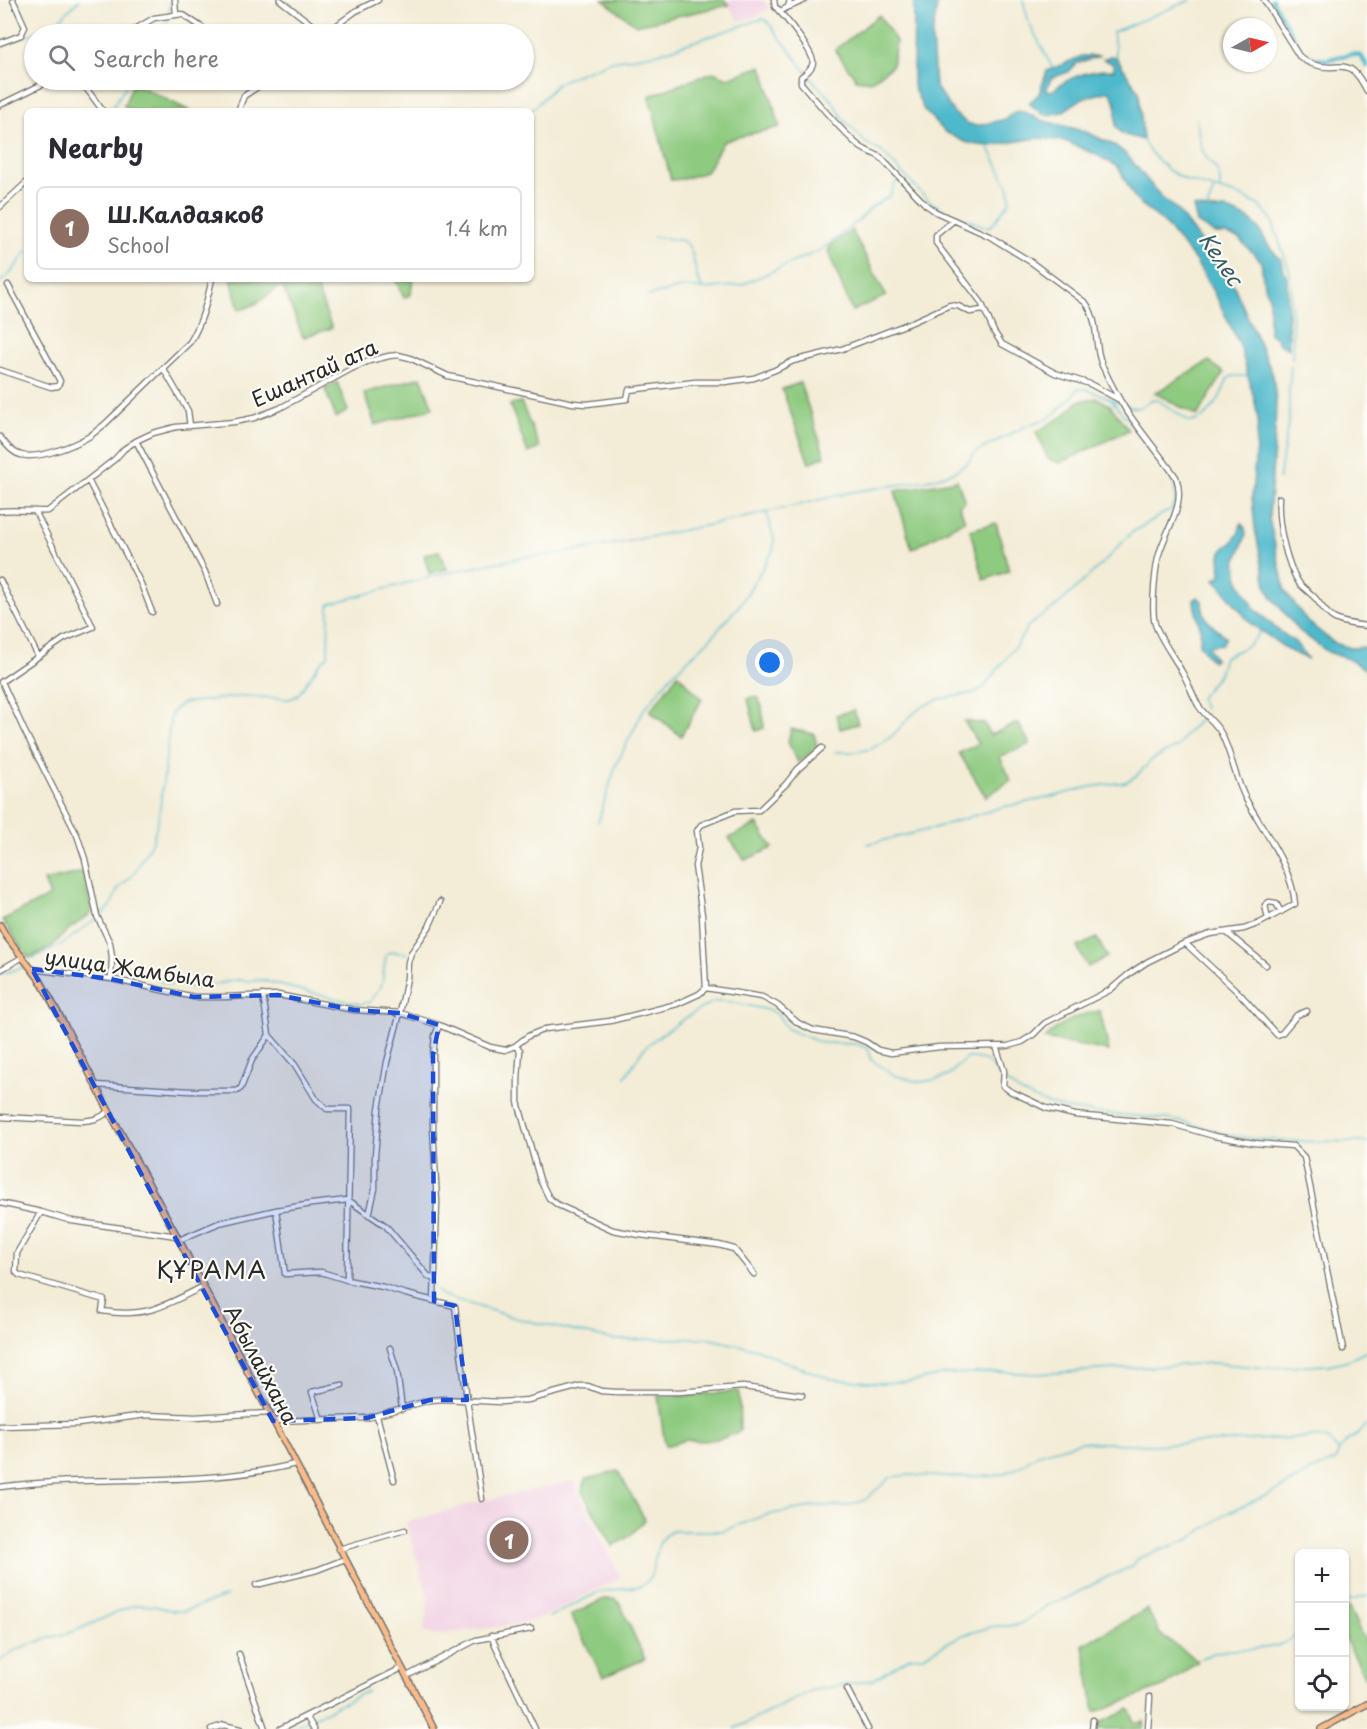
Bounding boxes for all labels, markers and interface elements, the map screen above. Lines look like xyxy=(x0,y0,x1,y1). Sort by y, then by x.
north arrow xyxy=(1223,18,1277,72)
search box xyxy=(24,24,534,90)
icon: search xyxy=(45,41,78,74)
text: Search here xyxy=(93,41,219,74)
text: Nearby xyxy=(48,128,143,167)
text: Ш.Калдаяков xyxy=(107,197,264,230)
text: 1 xyxy=(65,213,74,243)
text: 1.4 km xyxy=(446,213,508,243)
water label: Келес xyxy=(1192,225,1253,294)
text: School xyxy=(107,230,170,260)
street label: Ешантай ата xyxy=(246,330,383,414)
your location xyxy=(755,648,784,677)
street label: улица Жамбыла xyxy=(43,939,217,995)
district label: ҚҰРАМА xyxy=(157,1251,267,1287)
street label: Абылайхана xyxy=(217,1299,307,1430)
pin: 1 xyxy=(490,1518,528,1562)
map controls xyxy=(1295,1549,1349,1711)
button: + xyxy=(1295,1549,1349,1603)
button: − xyxy=(1295,1603,1349,1657)
button: locate xyxy=(1295,1657,1349,1711)

